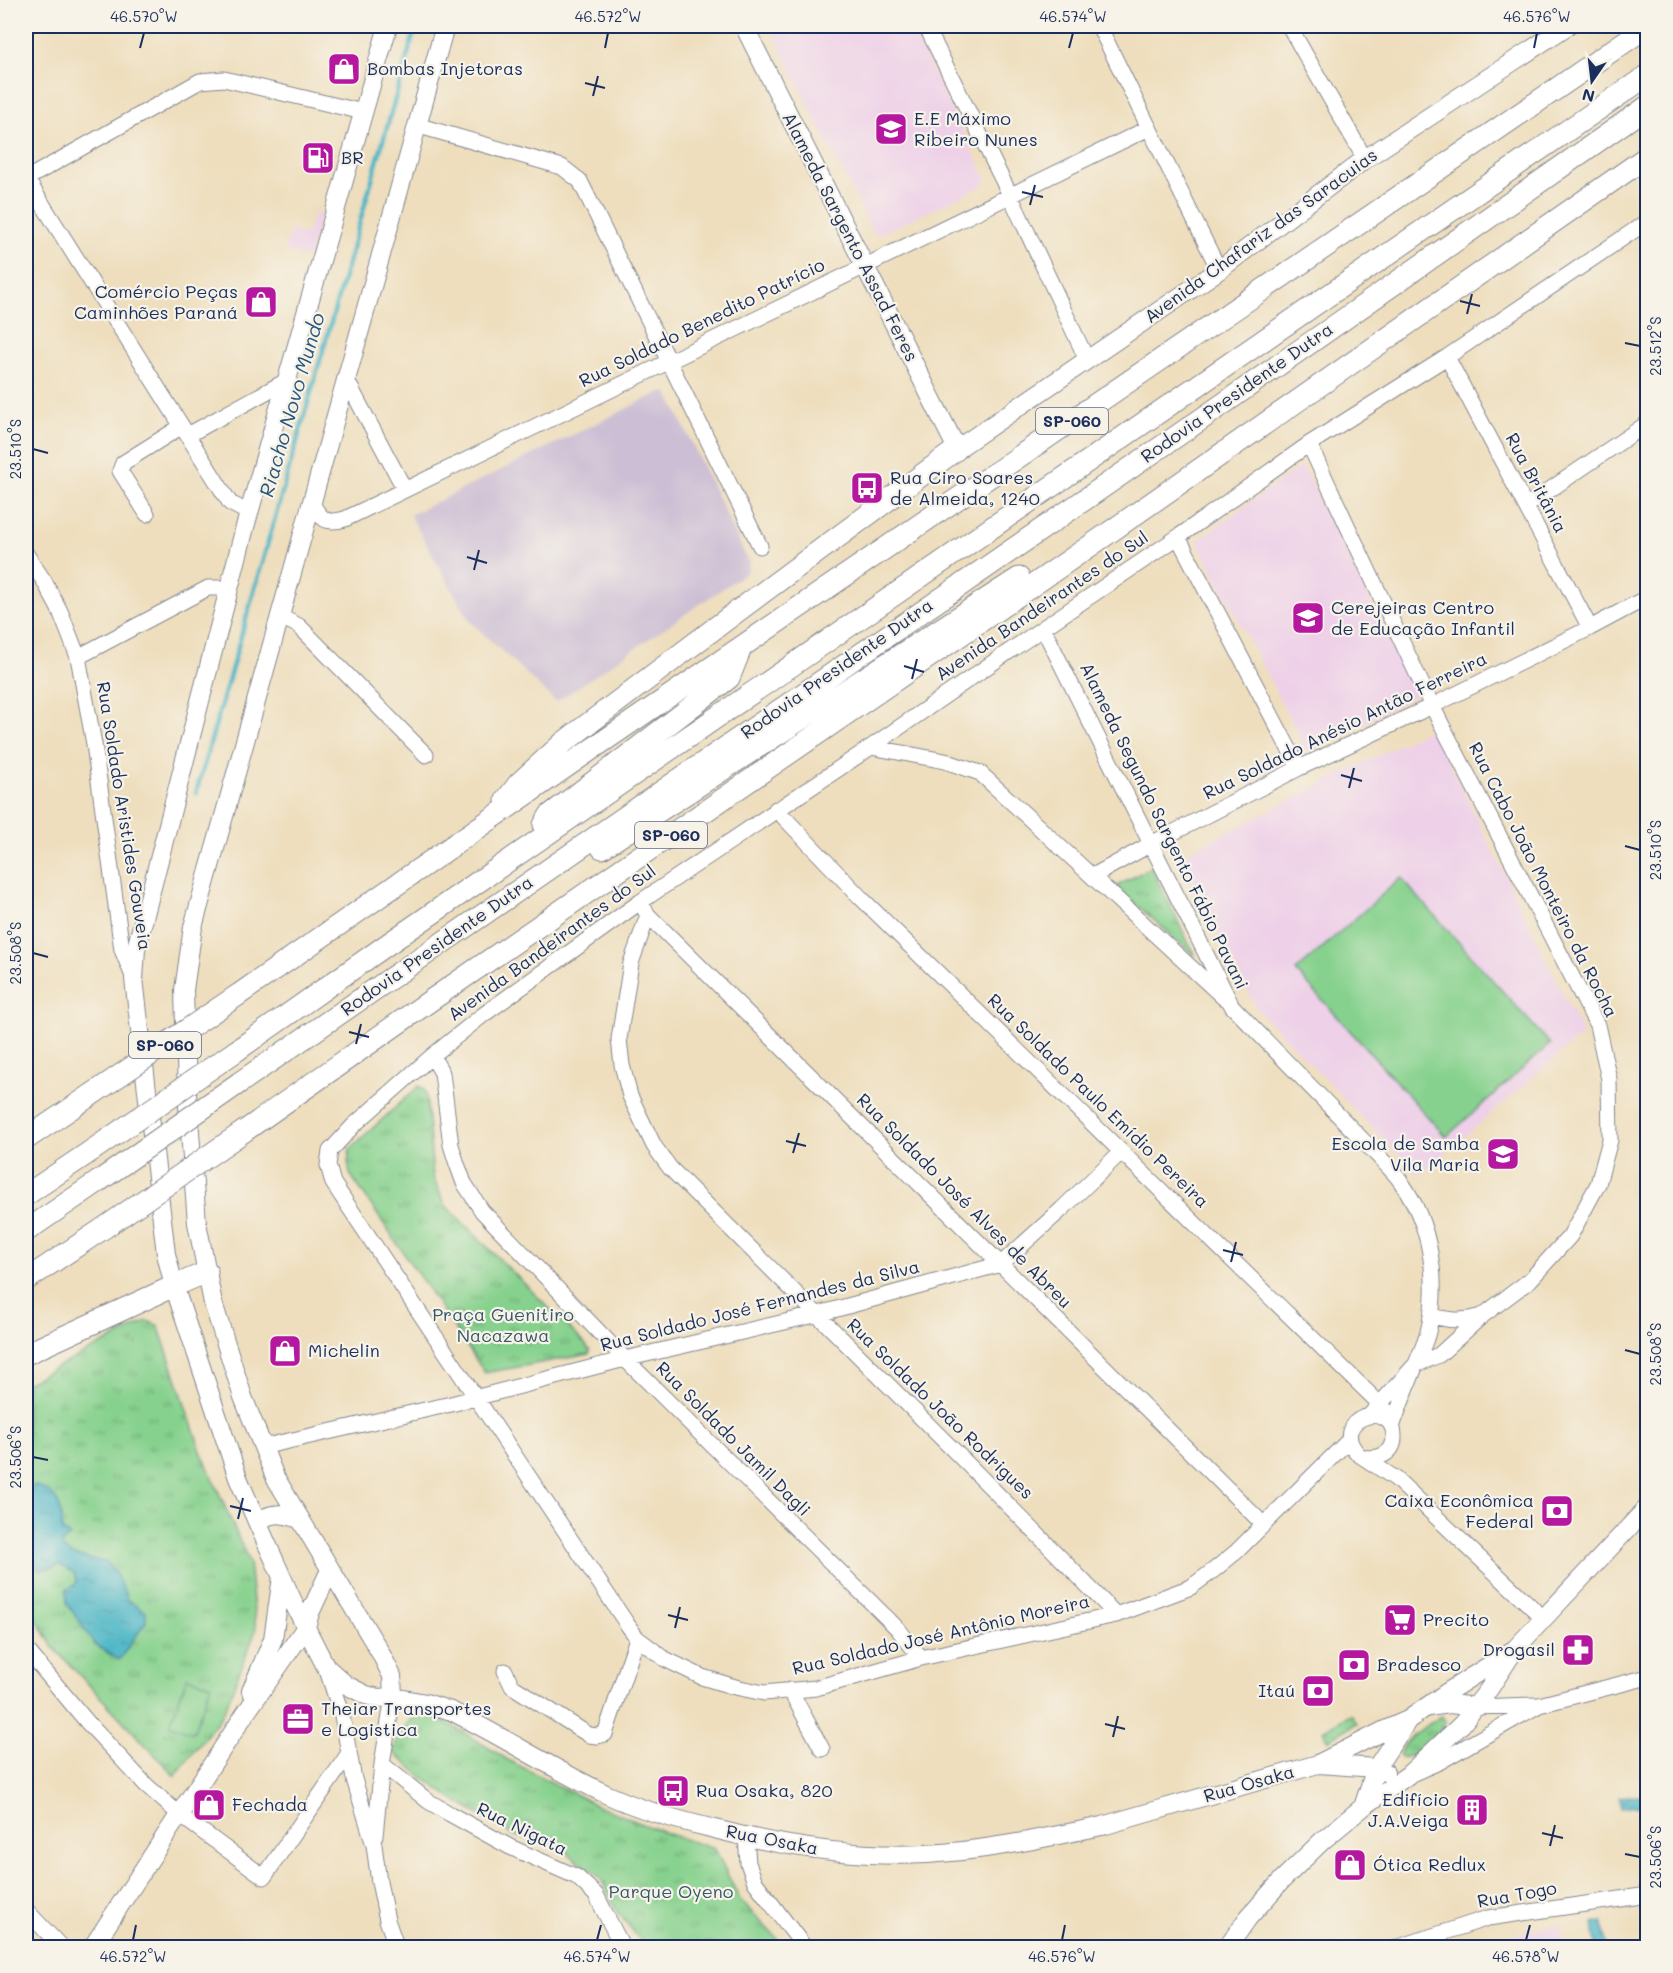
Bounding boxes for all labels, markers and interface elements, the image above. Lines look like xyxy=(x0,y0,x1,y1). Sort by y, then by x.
text: 46.570°W xyxy=(110,6,178,26)
text: 46.572°W xyxy=(575,6,641,26)
text: 46.574°W xyxy=(1039,6,1107,26)
text: 46.576°W xyxy=(1503,6,1571,26)
shop icon: Bombas Injetoras xyxy=(326,51,362,87)
north arrow xyxy=(1562,51,1622,111)
place label: Bombas Injetoras xyxy=(367,56,523,80)
text: N xyxy=(1580,84,1597,108)
place label: E.E Máximo Ribeiro Nunes xyxy=(914,106,1038,151)
street label: Alameda Sargento Assad Feres xyxy=(777,108,924,365)
school or university icon: E.E Máximo Ribeiro Nunes xyxy=(873,111,909,147)
fuel station icon: BR xyxy=(300,140,336,176)
street label: Avenida Chafariz das Saracuias xyxy=(1139,142,1382,328)
place label: BR xyxy=(341,145,364,169)
street label: Rua Soldado Benedito Patrício xyxy=(575,252,829,392)
place label: Comércio Peças Caminhões Paraná xyxy=(74,279,238,324)
shop icon: Comércio Peças Caminhões Paraná xyxy=(243,284,279,320)
water label: Riacho Novo Mundo xyxy=(252,309,330,500)
text: 23.512°S xyxy=(1645,316,1665,376)
street label: Rodovia Presidente Dutra xyxy=(1136,317,1337,468)
road number: SP-060 xyxy=(1036,408,1108,434)
text: 23.510°S xyxy=(5,419,25,479)
street label: Rua Britânia xyxy=(1500,428,1573,537)
place label: Rua Ciro Soares de Almeida, 1240 xyxy=(890,465,1040,510)
bus stop icon: Rua Ciro Soares de Almeida, 1240 xyxy=(849,470,885,506)
street label: Avenida Bandeirantes do Sul xyxy=(930,525,1153,686)
street label: Rodovia Presidente Dutra xyxy=(736,593,937,744)
place label: Cerejeiras Centro de Educação Infantil xyxy=(1331,595,1515,640)
school or university icon: Cerejeiras Centro de Educação Infantil xyxy=(1290,600,1326,636)
street label: Rua Soldado Anésio Antão Ferreira xyxy=(1199,646,1490,804)
street label: Alameda Segundo Sargento Fábio Pavani xyxy=(1075,658,1255,993)
street label: Rua Soldado Aristides Gouveia xyxy=(92,680,158,952)
street label: Rua Cabo João Monteiro da Rocha xyxy=(1464,738,1624,1021)
text: 23.510°S xyxy=(1645,820,1665,880)
road number: SP-060 xyxy=(635,822,707,848)
street label: Avenida Bandeirantes do Sul xyxy=(443,858,660,1026)
street label: Rodovia Presidente Dutra xyxy=(336,870,537,1021)
text: 23.508°S xyxy=(5,922,25,984)
street label: Rua Soldado Paulo Emídio Pereira xyxy=(983,988,1215,1213)
road number: SP-060 xyxy=(129,1032,201,1058)
street label: Rua Soldado José Alves de Abreu xyxy=(852,1088,1077,1313)
place label: Escola de Samba Vila Maria xyxy=(1332,1131,1480,1176)
school or university icon: Escola de Samba Vila Maria xyxy=(1485,1136,1521,1172)
street label: Rua Soldado José Fernandes da Silva xyxy=(598,1254,922,1356)
park label: Praça Guenitiro Nacazawa xyxy=(432,1302,574,1347)
street label: Rua Soldado João Rodrigues xyxy=(842,1313,1039,1504)
text: 23.508°S xyxy=(1645,1323,1665,1385)
shop icon: Michelin xyxy=(267,1333,303,1369)
place label: Michelin xyxy=(308,1338,380,1362)
street label: Rua Soldado Jamil Dagli xyxy=(651,1356,816,1521)
text: 23.506°S xyxy=(5,1426,25,1488)
place label: Caixa Econômica Federal xyxy=(1384,1488,1534,1533)
bank icon: Caixa Econômica Federal xyxy=(1539,1493,1575,1529)
street label: Rua Soldado José Antônio Moreira xyxy=(790,1588,1092,1680)
supermarket icon: Precito xyxy=(1382,1602,1418,1638)
place label: Precito xyxy=(1423,1607,1489,1631)
pharmacy icon: Drogasil xyxy=(1560,1632,1596,1668)
place label: Drogasil xyxy=(1482,1637,1555,1661)
bank icon: Bradesco xyxy=(1336,1647,1372,1683)
place label: Bradesco xyxy=(1377,1652,1461,1676)
bank icon: Itaú xyxy=(1300,1673,1336,1709)
place label: Itaú xyxy=(1258,1678,1295,1702)
place label: Theiar Transportes e Logistica xyxy=(321,1696,491,1741)
office icon: Theiar Transportes e Logistica xyxy=(280,1701,316,1737)
street label: Rua Osaka xyxy=(1201,1759,1297,1807)
bus stop icon: Rua Osaka, 820 xyxy=(655,1773,691,1809)
place label: Rua Osaka, 820 xyxy=(696,1778,833,1802)
shop icon: Fechada xyxy=(191,1787,227,1823)
place label: Edifício J.A.Veiga xyxy=(1368,1787,1449,1832)
place label: Fechada xyxy=(232,1792,308,1816)
building icon: Edifício J.A.Veiga xyxy=(1454,1792,1490,1828)
street label: Rua Nigata xyxy=(473,1796,572,1860)
street label: Rua Osaka xyxy=(724,1818,820,1860)
text: 23.506°S xyxy=(1645,1826,1665,1888)
shop icon: Ótica Redlux xyxy=(1332,1847,1368,1883)
place label: Ótica Redlux xyxy=(1373,1852,1486,1876)
street label: Rua Togo xyxy=(1475,1875,1559,1913)
park label: Parque Oyeno xyxy=(609,1879,734,1903)
text: 46.572°W xyxy=(100,1946,166,1966)
text: 46.574°W xyxy=(563,1946,631,1966)
text: 46.576°W xyxy=(1028,1946,1096,1966)
text: 46.578°W xyxy=(1492,1946,1560,1966)

